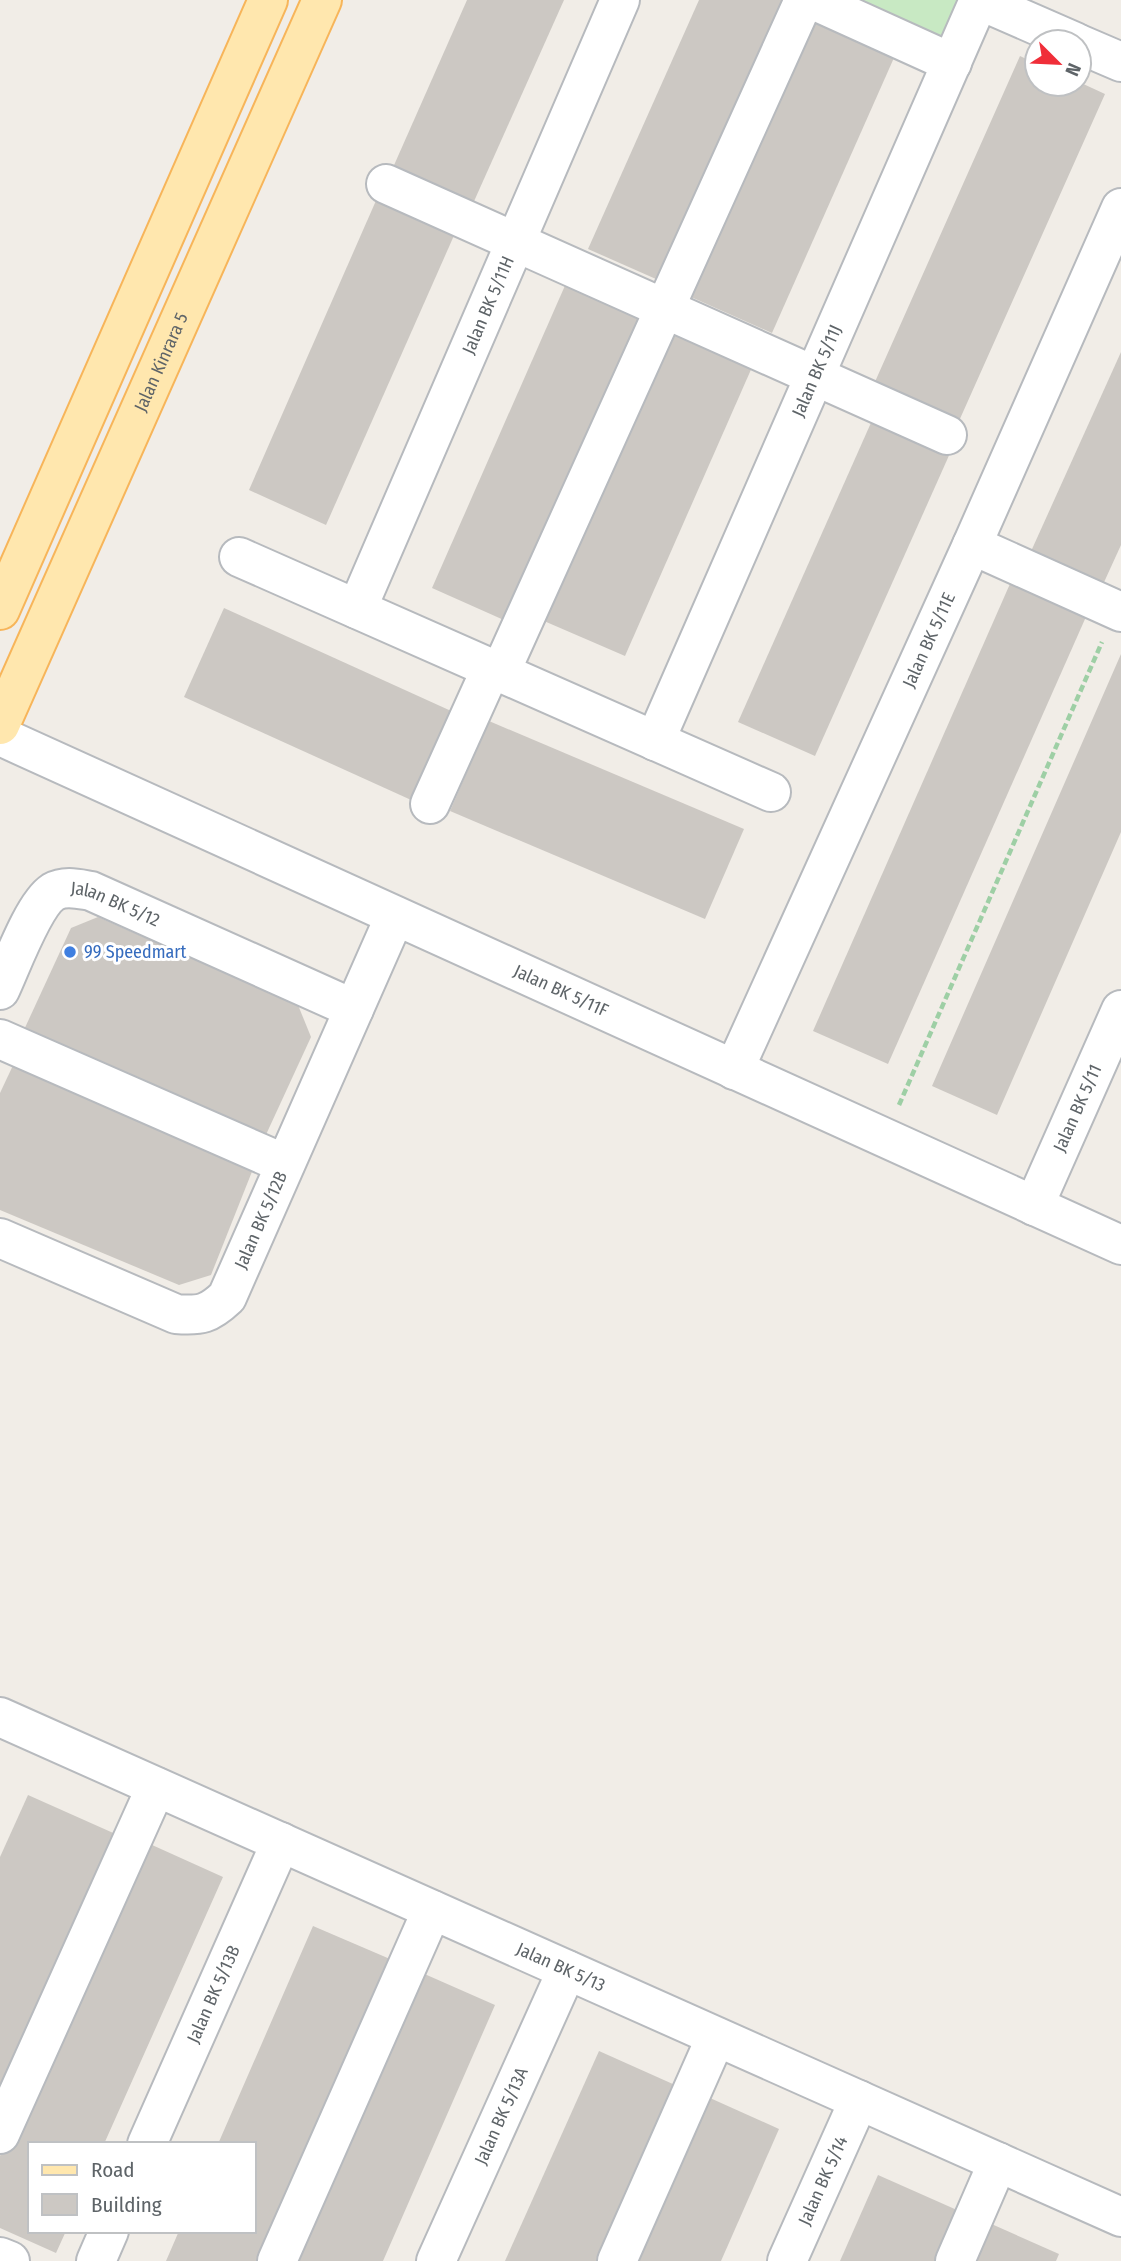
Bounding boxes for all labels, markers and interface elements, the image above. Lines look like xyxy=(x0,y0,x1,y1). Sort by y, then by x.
north arrow xyxy=(1023,28,1093,98)
text: N xyxy=(1060,60,1086,80)
street label: Jalan BK 5/11H xyxy=(457,253,519,357)
street label: Jalan Kinrara 5 xyxy=(130,309,193,415)
street label: Jalan BK 5/11J xyxy=(787,321,847,420)
street label: Jalan BK 5/11E xyxy=(898,589,960,691)
street label: Jalan BK 5/12 xyxy=(70,877,163,931)
place label: 99 Speedmart xyxy=(84,941,187,963)
marker: 99 Speedmart xyxy=(62,944,78,960)
street label: Jalan BK 5/11F xyxy=(510,960,612,1022)
street label: Jalan BK 5/11 xyxy=(1048,1061,1106,1155)
street label: Jalan BK 5/12B xyxy=(230,1168,292,1272)
street label: Jalan BK 5/13 xyxy=(513,1938,609,1996)
street label: Jalan BK 5/13B xyxy=(182,1942,245,2046)
street label: Jalan BK 5/13A xyxy=(470,2063,533,2168)
street label: Jalan BK 5/14 xyxy=(793,2132,853,2229)
legend xyxy=(28,2142,256,2233)
text: Road xyxy=(91,2157,135,2183)
text: Building xyxy=(91,2192,162,2218)

